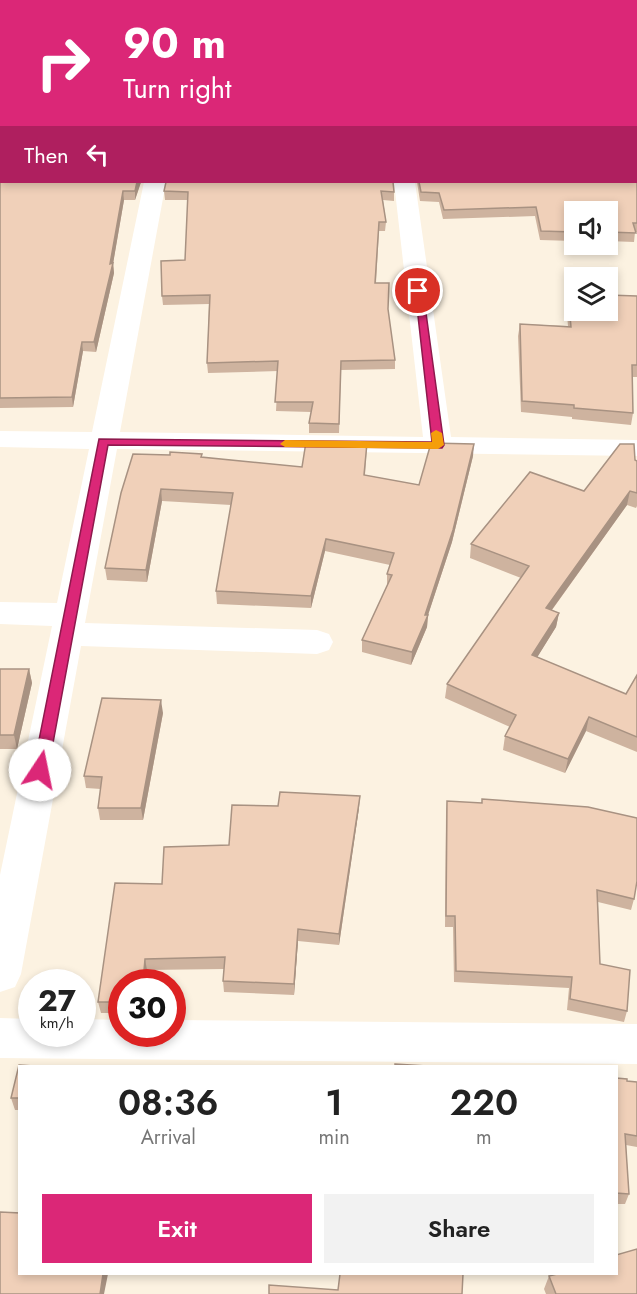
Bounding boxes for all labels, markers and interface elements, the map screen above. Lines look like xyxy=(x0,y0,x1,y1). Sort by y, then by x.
text: 90 m xyxy=(123,13,226,74)
icon: right xyxy=(24,24,102,102)
text: Turn right xyxy=(123,69,231,108)
icon: left xyxy=(81,138,114,171)
text: Then xyxy=(24,139,69,171)
map controls xyxy=(564,201,618,321)
button: sound xyxy=(564,201,618,255)
pin xyxy=(392,265,443,316)
button: layers xyxy=(564,267,618,321)
icon: arrive xyxy=(401,274,434,307)
position arrow xyxy=(8,738,72,802)
speed limit sign: 30 xyxy=(108,969,186,1047)
text: 27 xyxy=(38,979,76,1022)
text: km/h xyxy=(40,1012,74,1034)
text: 08:36 xyxy=(118,1076,219,1128)
text: 1 xyxy=(325,1076,343,1128)
text: 220 xyxy=(450,1076,518,1128)
text: Arrival xyxy=(141,1123,196,1152)
text: min xyxy=(318,1123,350,1152)
text: m xyxy=(476,1123,492,1152)
button: Exit xyxy=(42,1194,312,1263)
button: Share xyxy=(324,1194,594,1263)

